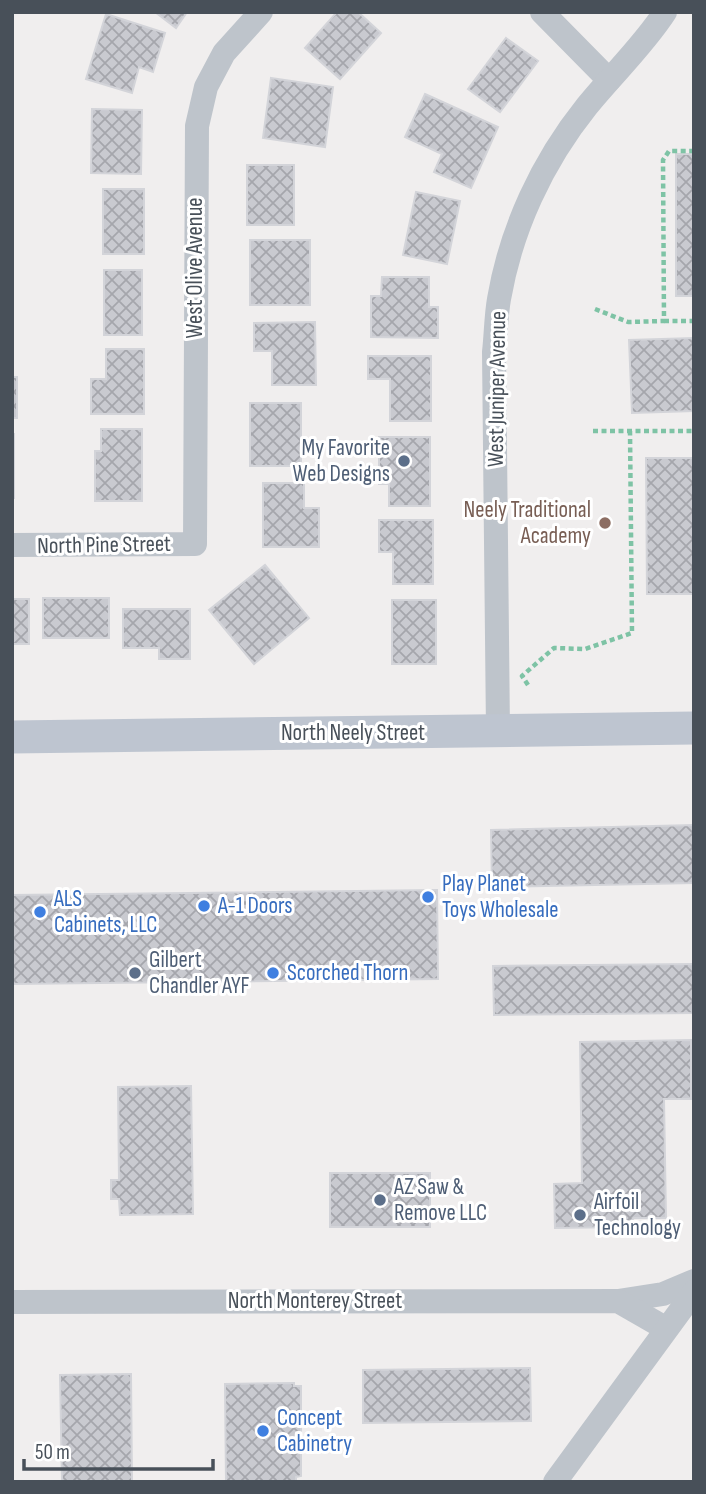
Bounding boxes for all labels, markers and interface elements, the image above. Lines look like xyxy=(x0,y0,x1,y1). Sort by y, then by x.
street label: West Olive Avenue xyxy=(181,198,209,339)
street label: West Juniper Avenue xyxy=(482,311,512,467)
place label: My Favorite Web Designs xyxy=(293,434,390,488)
marker: My Favorite Web Designs xyxy=(396,453,412,469)
place label: Neely Traditional Academy xyxy=(464,496,591,550)
marker: Neely Traditional Academy xyxy=(597,515,613,531)
street label: North Pine Street xyxy=(37,530,171,560)
street label: North Neely Street xyxy=(281,719,425,747)
place label: Play Planet Toys Wholesale xyxy=(442,870,558,924)
place label: ALS Cabinets, LLC xyxy=(53,885,157,939)
marker: Play Planet Toys Wholesale xyxy=(420,889,436,905)
place label: A-1 Doors xyxy=(217,892,292,920)
marker: A-1 Doors xyxy=(196,898,212,914)
marker: ALS Cabinets, LLC xyxy=(32,904,48,920)
place label: Gilbert Chandler AYF xyxy=(149,946,250,1000)
place label: Scorched Thorn xyxy=(287,959,408,987)
marker: Gilbert Chandler AYF xyxy=(127,965,143,981)
marker: Scorched Thorn xyxy=(265,965,281,981)
place label: AZ Saw & Remove LLC xyxy=(393,1173,487,1227)
place label: Airfoil Technology xyxy=(593,1188,681,1242)
marker: AZ Saw & Remove LLC xyxy=(372,1192,388,1208)
marker: Airfoil Technology xyxy=(572,1207,588,1223)
street label: North Monterey Street xyxy=(228,1287,402,1315)
place label: Concept Cabinetry xyxy=(277,1404,352,1458)
marker: Concept Cabinetry xyxy=(255,1423,271,1439)
scale bar xyxy=(24,1428,214,1472)
text: 50 m xyxy=(35,1440,70,1465)

